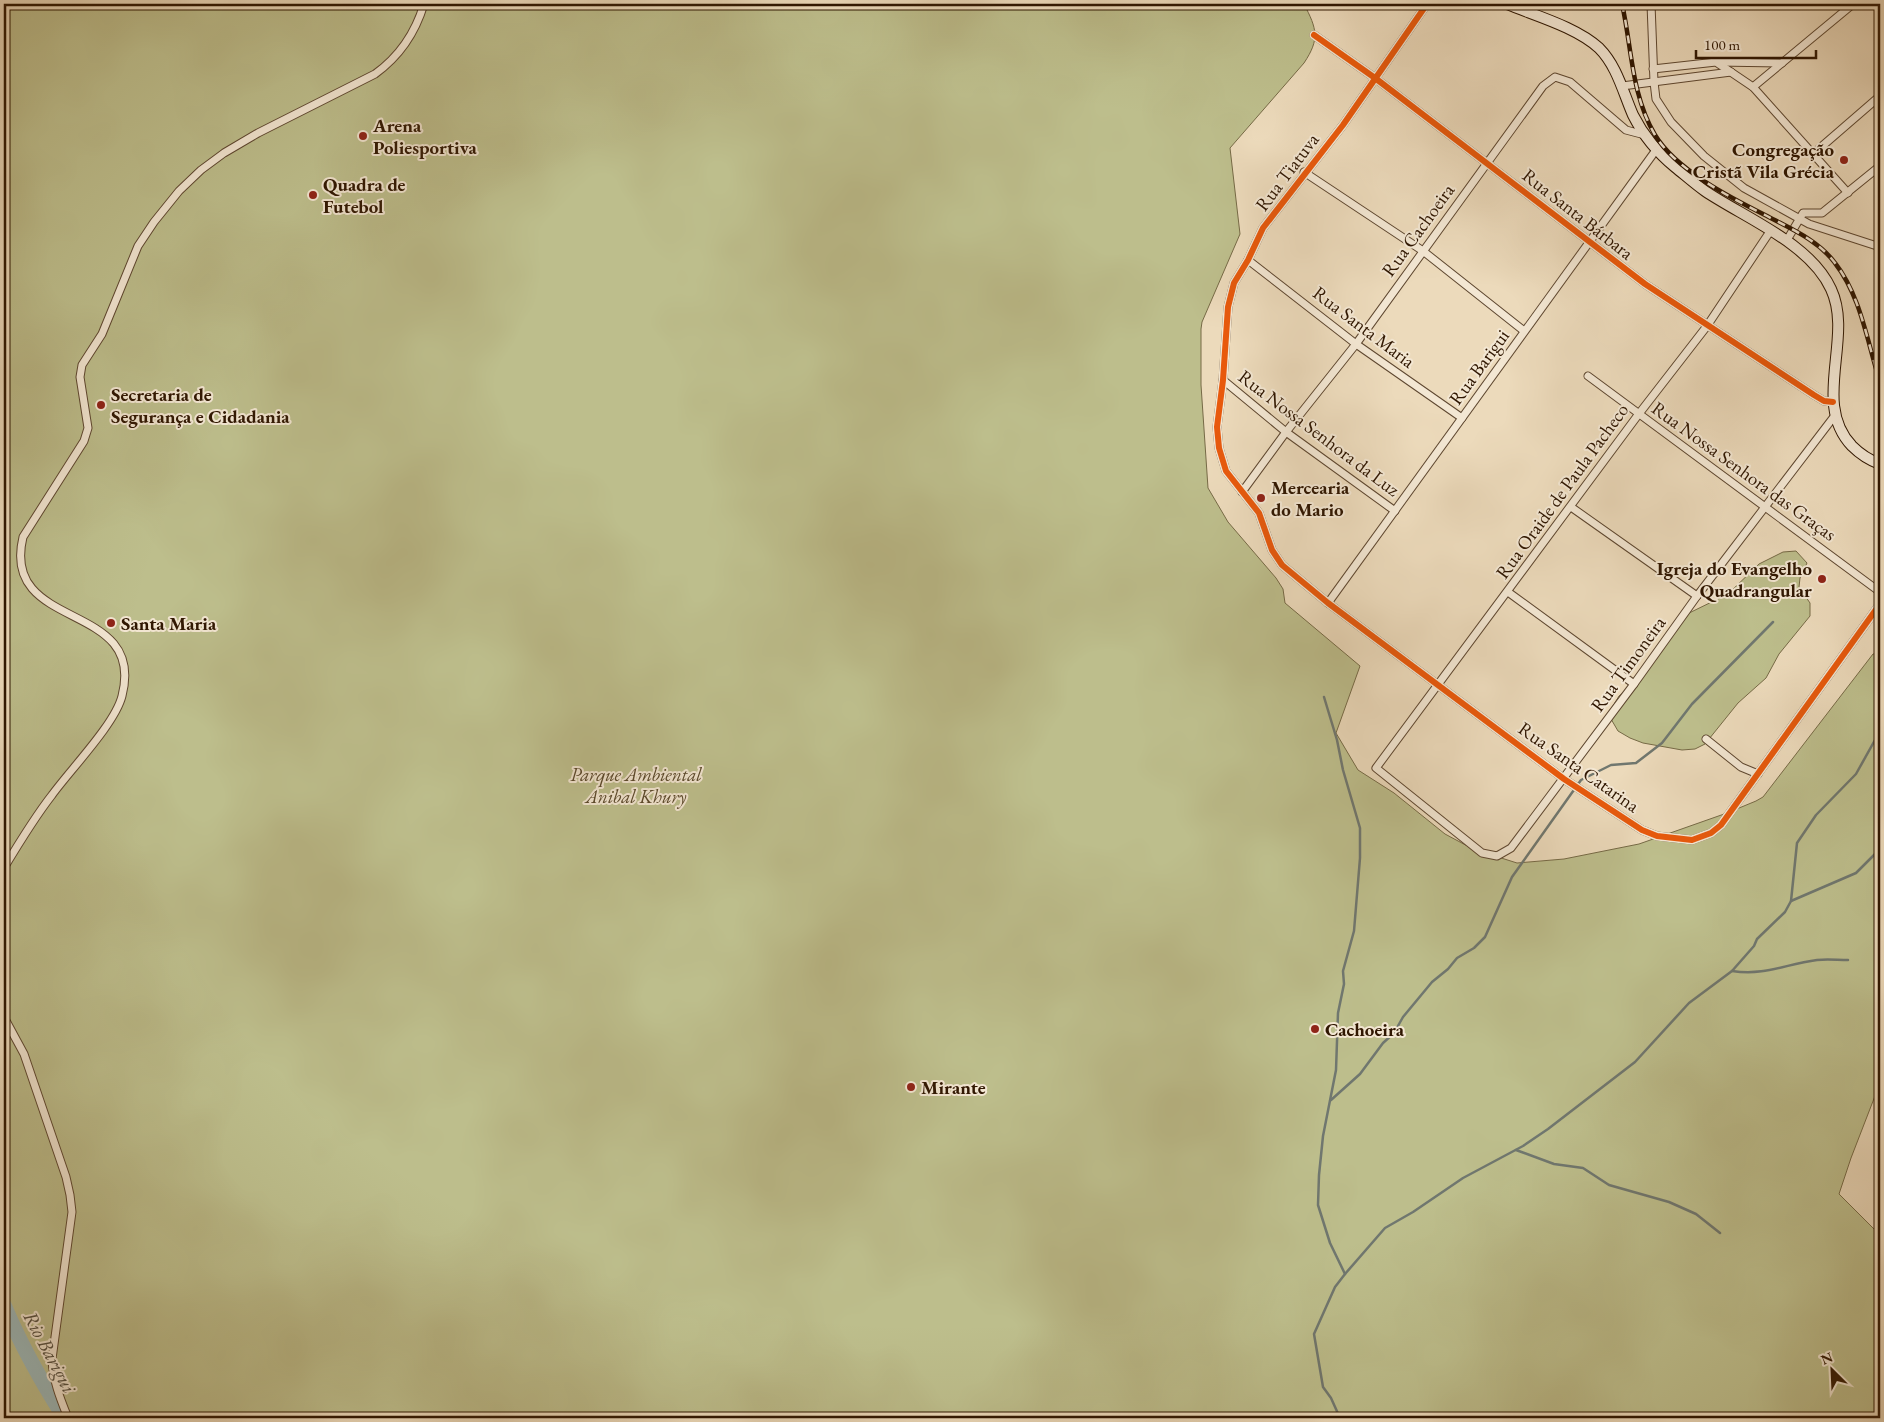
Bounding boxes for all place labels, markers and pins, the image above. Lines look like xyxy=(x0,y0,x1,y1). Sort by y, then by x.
place label: Arena Poliesportiva xyxy=(372,113,477,160)
marker: Arena Poliesportiva xyxy=(357,130,369,142)
place label: Congregação Cristã Vila Grécia xyxy=(1693,137,1835,184)
marker: Congregação Cristã Vila Grécia xyxy=(1838,154,1850,166)
place label: Quadra de Futebol xyxy=(323,172,406,219)
marker: Quadra de Futebol xyxy=(307,189,319,201)
place label: Secretaria de Segurança e Cidadania xyxy=(111,382,290,429)
marker: Secretaria de Segurança e Cidadania xyxy=(95,399,107,411)
place label: Mercearia do Mario xyxy=(1271,475,1350,522)
marker: Mercearia do Mario xyxy=(1255,492,1267,504)
place label: Igreja do Evangelho Quadrangular xyxy=(1657,556,1812,603)
marker: Igreja do Evangelho Quadrangular xyxy=(1816,573,1828,585)
place label: Santa Maria xyxy=(121,611,217,636)
marker: Santa Maria xyxy=(105,617,117,629)
place label: Cachoeira xyxy=(1325,1017,1405,1042)
marker: Cachoeira xyxy=(1309,1023,1321,1035)
place label: Mirante xyxy=(921,1075,986,1100)
marker: Mirante xyxy=(905,1081,917,1093)

